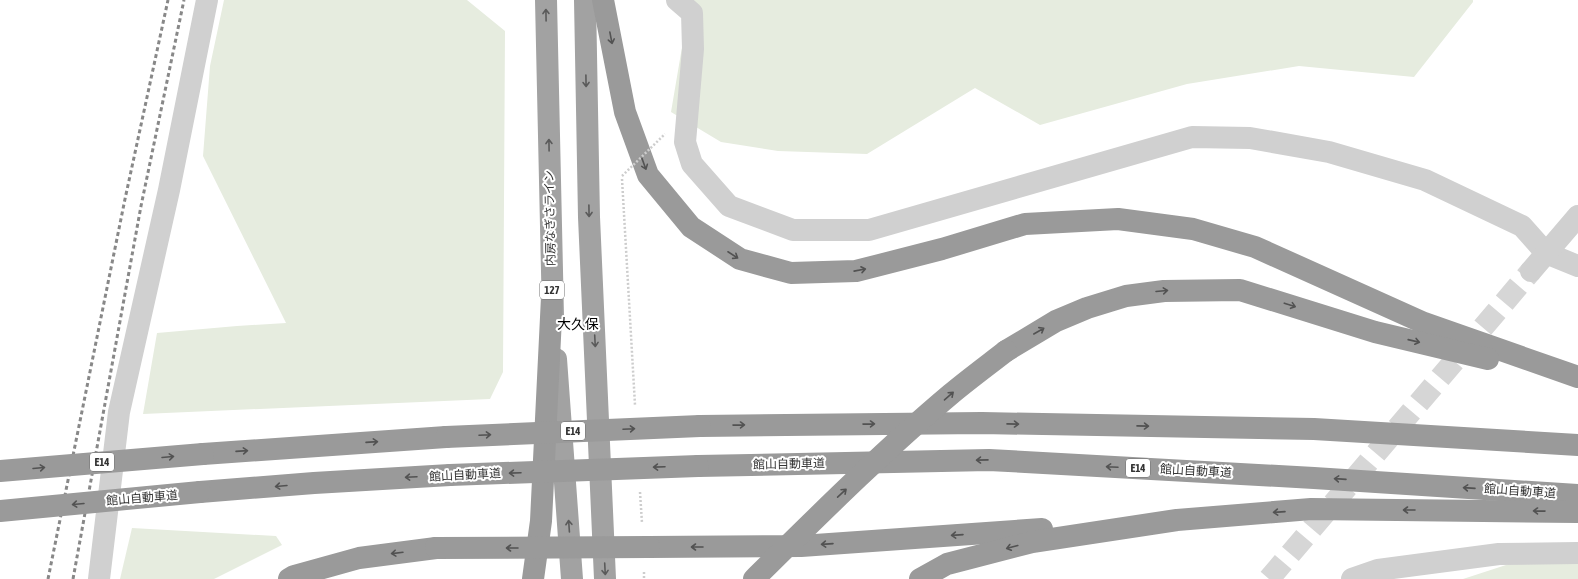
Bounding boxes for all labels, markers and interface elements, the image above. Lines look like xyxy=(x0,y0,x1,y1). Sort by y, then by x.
one-way arrow xyxy=(543,9,550,22)
one-way arrow xyxy=(608,31,616,44)
one-way arrow xyxy=(582,74,590,87)
one-way arrow xyxy=(545,139,553,152)
one-way arrow xyxy=(640,157,648,169)
street label: 内房なぎさライン xyxy=(542,170,558,266)
one-way arrow xyxy=(585,204,593,217)
one-way arrow xyxy=(727,251,739,259)
one-way arrow xyxy=(853,266,866,274)
road number: 127 xyxy=(540,281,564,299)
one-way arrow xyxy=(1155,288,1168,295)
one-way arrow xyxy=(1283,302,1296,309)
district label: 大久保 xyxy=(557,316,599,332)
one-way arrow xyxy=(1034,327,1045,335)
one-way arrow xyxy=(591,334,598,347)
one-way arrow xyxy=(1408,338,1421,346)
one-way arrow xyxy=(943,392,953,401)
one-way arrow xyxy=(862,420,875,428)
one-way arrow xyxy=(1006,420,1019,428)
one-way arrow xyxy=(732,421,745,429)
road number: E14 xyxy=(561,422,585,440)
one-way arrow xyxy=(1136,422,1149,430)
one-way arrow xyxy=(622,425,635,432)
one-way arrow xyxy=(478,432,491,439)
one-way arrow xyxy=(365,439,378,446)
one-way arrow xyxy=(235,448,248,455)
road number: E14 xyxy=(90,453,114,471)
one-way arrow xyxy=(161,453,174,460)
street label: 館山自動車道 xyxy=(753,456,825,472)
one-way arrow xyxy=(976,457,989,464)
road number: E14 xyxy=(1126,459,1150,477)
street label: 館山自動車道 xyxy=(1160,462,1232,480)
one-way arrow xyxy=(653,463,666,471)
one-way arrow xyxy=(1106,463,1119,471)
one-way arrow xyxy=(32,464,45,471)
street label: 館山自動車道 xyxy=(429,466,501,484)
one-way arrow xyxy=(509,469,522,476)
one-way arrow xyxy=(405,474,418,481)
one-way arrow xyxy=(1333,476,1346,483)
one-way arrow xyxy=(275,482,288,489)
street label: 館山自動車道 xyxy=(1484,482,1556,500)
one-way arrow xyxy=(1463,484,1476,491)
street label: 館山自動車道 xyxy=(106,488,178,508)
one-way arrow xyxy=(837,488,847,498)
one-way arrow xyxy=(72,500,85,507)
one-way arrow xyxy=(1403,506,1416,514)
one-way arrow xyxy=(1533,507,1546,515)
one-way arrow xyxy=(1273,508,1286,515)
one-way arrow xyxy=(565,520,572,533)
one-way arrow xyxy=(951,531,964,538)
one-way arrow xyxy=(821,541,834,548)
one-way arrow xyxy=(691,543,704,551)
one-way arrow xyxy=(506,544,519,552)
one-way arrow xyxy=(1006,544,1019,551)
one-way arrow xyxy=(391,549,404,557)
one-way arrow xyxy=(601,562,609,575)

